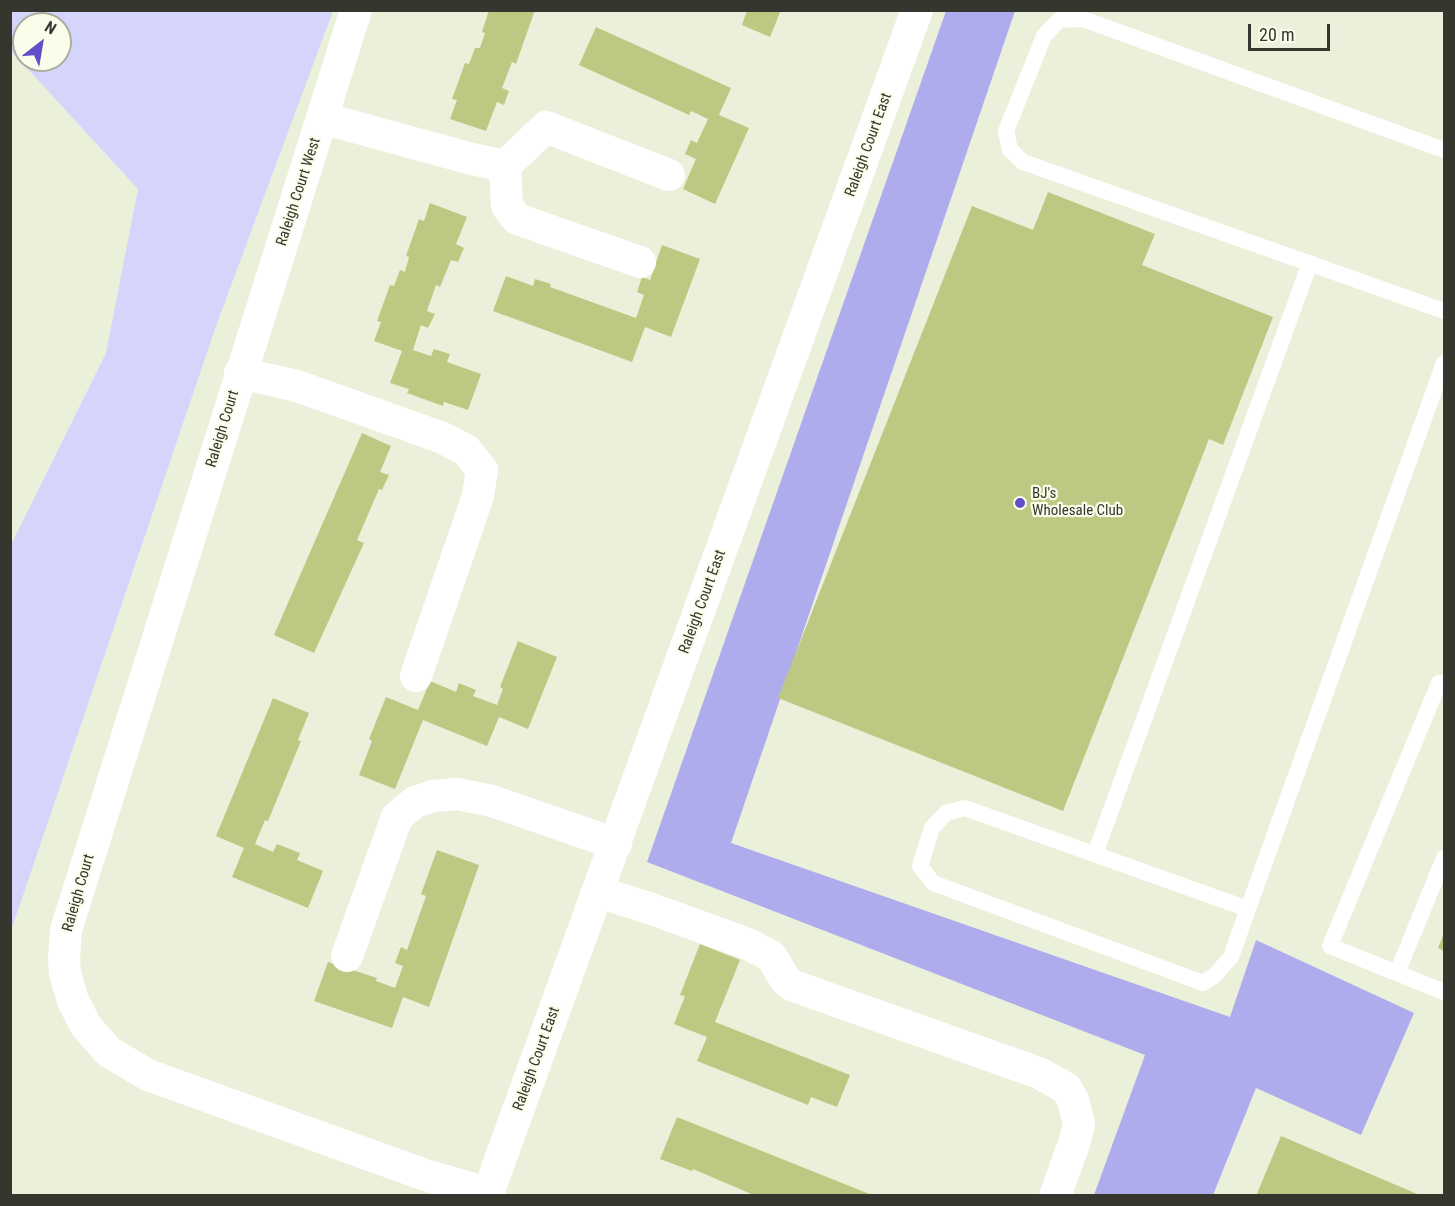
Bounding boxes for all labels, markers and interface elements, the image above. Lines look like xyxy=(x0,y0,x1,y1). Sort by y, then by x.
north arrow xyxy=(12,12,72,72)
scale bar xyxy=(1251,12,1334,50)
text: N xyxy=(41,17,60,39)
text: 20 m xyxy=(1259,24,1294,45)
street label: Raleigh Court East xyxy=(842,91,896,199)
street label: Raleigh Court West xyxy=(273,136,325,248)
street label: Raleigh Court xyxy=(203,388,243,470)
place label: BJ's Wholesale Club xyxy=(1032,485,1123,520)
marker: BJ's Wholesale Club xyxy=(1013,496,1027,510)
street label: Raleigh Court East xyxy=(676,548,730,656)
street label: Raleigh Court xyxy=(59,852,99,934)
street label: Raleigh Court East xyxy=(510,1005,564,1113)

